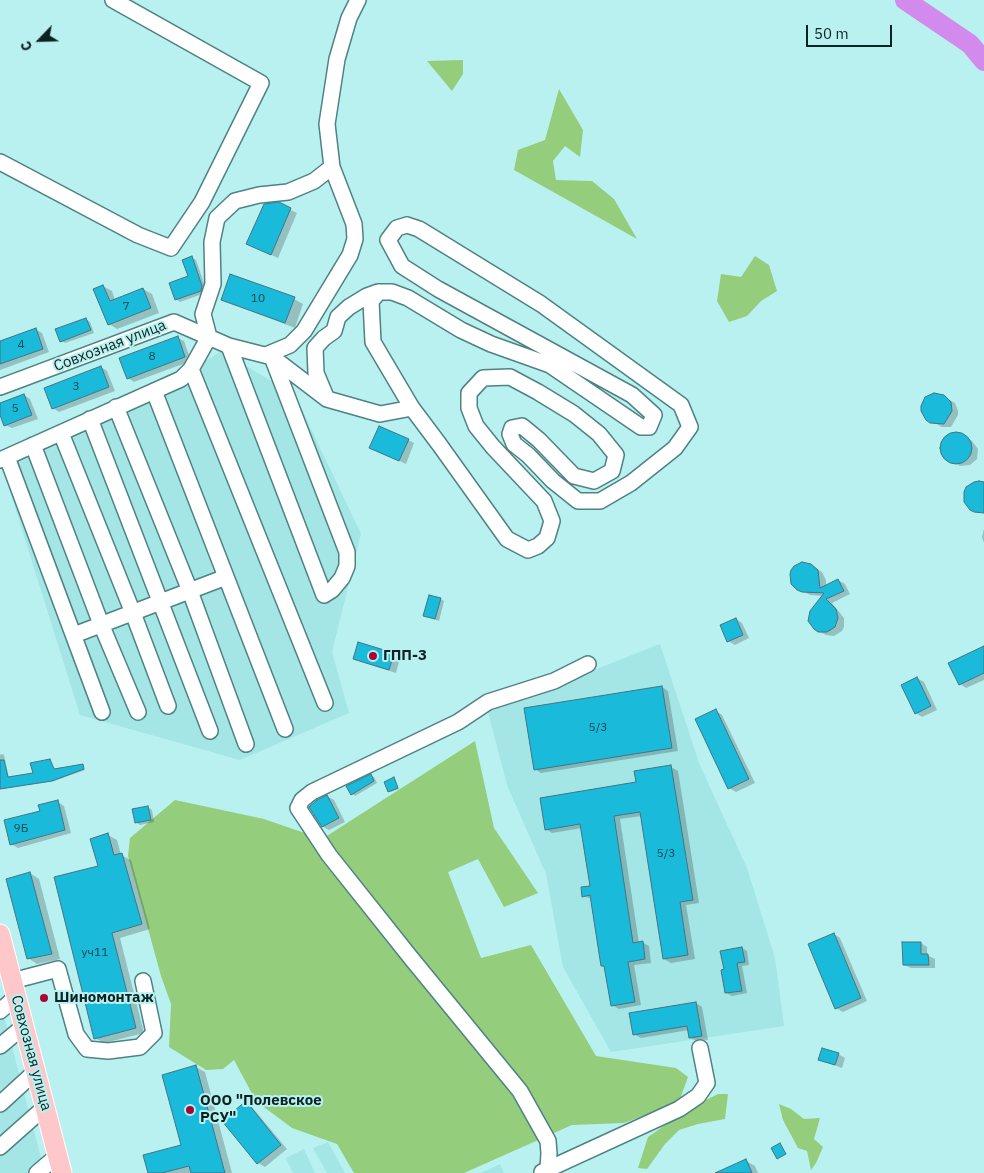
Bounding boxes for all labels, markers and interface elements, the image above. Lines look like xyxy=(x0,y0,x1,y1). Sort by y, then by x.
north arrow xyxy=(15,15,65,65)
scale bar xyxy=(809,15,895,47)
text: 50 m xyxy=(814,24,849,43)
text: С xyxy=(16,38,36,54)
house number: 10 xyxy=(251,292,265,306)
house number: 7 xyxy=(122,300,130,314)
street label: Совхозная улица xyxy=(51,316,169,376)
house number: 4 xyxy=(17,338,25,352)
house number: 8 xyxy=(148,350,156,364)
house number: 3 xyxy=(72,380,80,394)
house number: 5 xyxy=(11,402,19,416)
place label: ГПП-3 xyxy=(383,647,427,665)
marker: ГПП-3 xyxy=(367,650,379,662)
house number: 5/3 xyxy=(589,721,607,735)
house number: 9Б xyxy=(14,822,28,836)
house number: 5/3 xyxy=(657,847,675,861)
house number: уч11 xyxy=(82,946,108,960)
place label: Шиномонтаж xyxy=(54,989,154,1007)
marker: Шиномонтаж xyxy=(38,992,50,1004)
street label: Совхозная улица xyxy=(7,993,55,1113)
place label: ООО "Полевское РСУ" xyxy=(200,1092,322,1127)
marker: ООО "Полевское РСУ" xyxy=(184,1104,196,1116)

